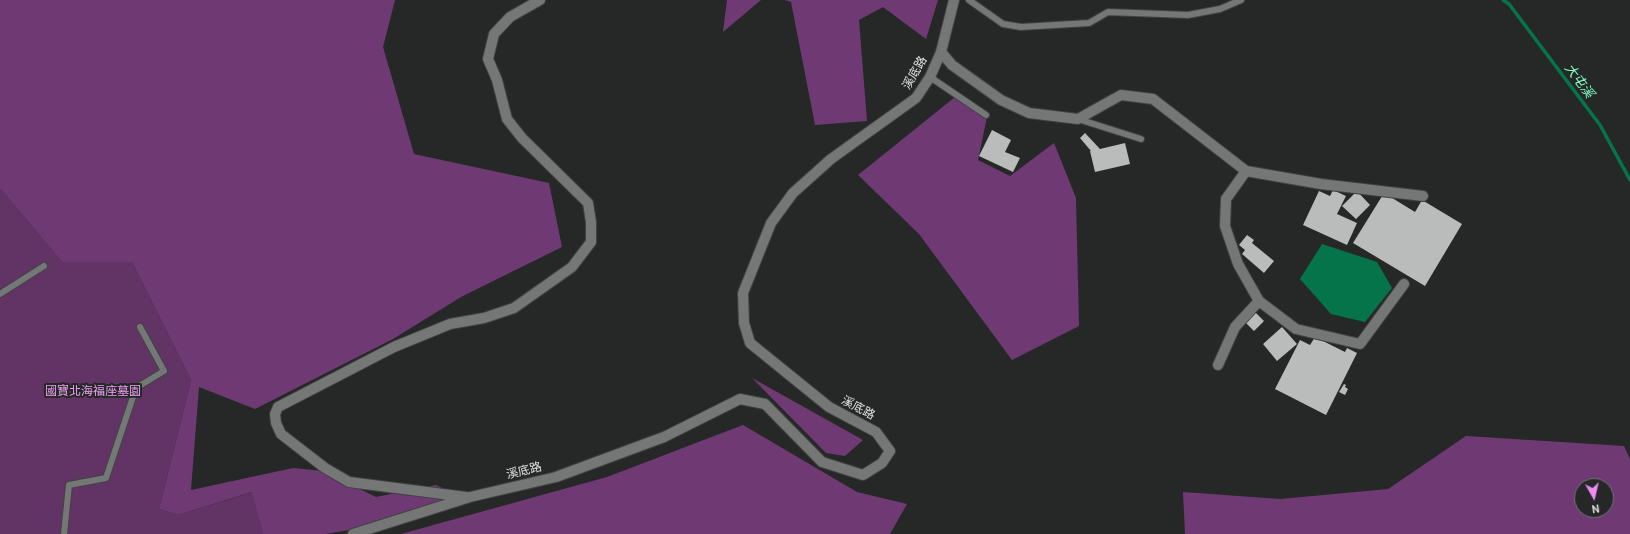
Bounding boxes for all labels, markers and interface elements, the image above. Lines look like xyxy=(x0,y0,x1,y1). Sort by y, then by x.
street label: 溪底路 xyxy=(900,54,930,92)
water label: 大屯溪 xyxy=(1561,61,1597,101)
park label: 國寶北海福座墓園 xyxy=(45,384,141,398)
street label: 溪底路 xyxy=(839,393,877,423)
street label: 溪底路 xyxy=(505,460,543,482)
north arrow xyxy=(1574,478,1614,518)
text: N xyxy=(1591,501,1600,516)

